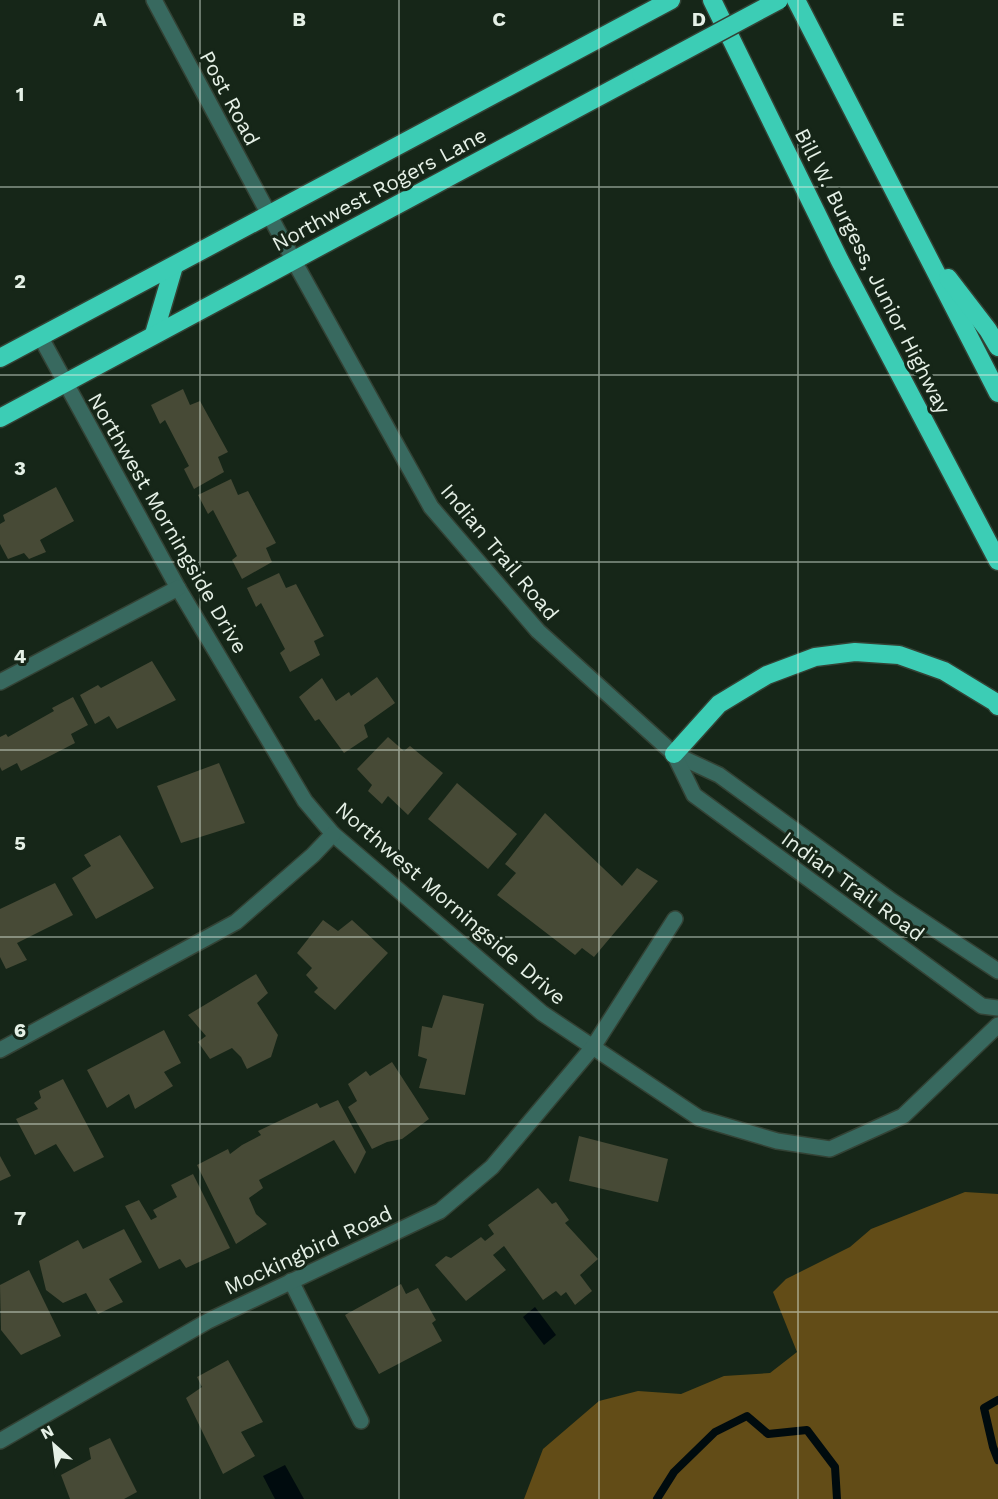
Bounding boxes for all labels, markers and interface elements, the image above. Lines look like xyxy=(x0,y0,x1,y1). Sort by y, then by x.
text: A xyxy=(93,7,107,31)
text: B xyxy=(292,7,306,31)
text: C xyxy=(492,7,506,31)
text: D xyxy=(692,7,706,31)
text: E xyxy=(892,7,904,31)
street label: Post Road xyxy=(195,46,265,150)
text: 1 xyxy=(16,82,24,106)
street label: Northwest Rogers Lane xyxy=(268,122,490,256)
street label: Bill W. Burgess, Junior Highway xyxy=(790,124,956,418)
text: 2 xyxy=(14,269,26,293)
street label: Northwest Morningside Drive xyxy=(83,388,253,658)
text: 3 xyxy=(14,456,26,480)
street label: Indian Trail Road xyxy=(436,479,564,625)
text: 4 xyxy=(14,644,27,668)
street label: Northwest Morningside Drive xyxy=(331,796,571,1010)
street label: Indian Trail Road xyxy=(777,826,929,946)
text: 5 xyxy=(14,831,26,855)
text: 6 xyxy=(14,1018,26,1042)
street label: Mockingbird Road xyxy=(220,1200,396,1300)
text: 7 xyxy=(14,1206,26,1230)
north arrow xyxy=(24,1415,84,1475)
text: N xyxy=(37,1421,57,1443)

